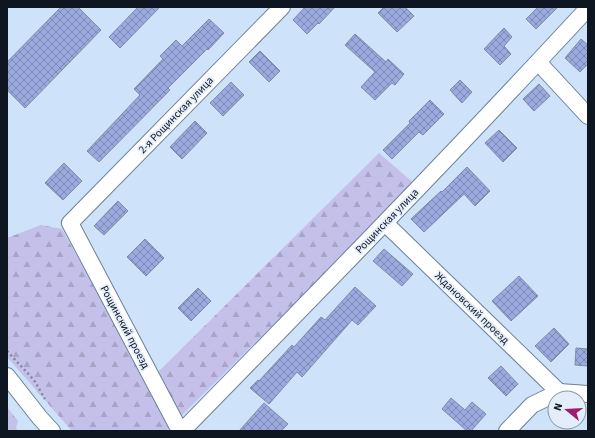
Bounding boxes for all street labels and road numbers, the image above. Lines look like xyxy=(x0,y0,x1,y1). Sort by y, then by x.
street label: 2-я Рощинская улица xyxy=(135,73,217,157)
street label: Рощинская улица xyxy=(352,185,422,257)
street label: Ждановский проезд xyxy=(432,269,513,348)
street label: Рощинский проезд xyxy=(97,283,153,371)

